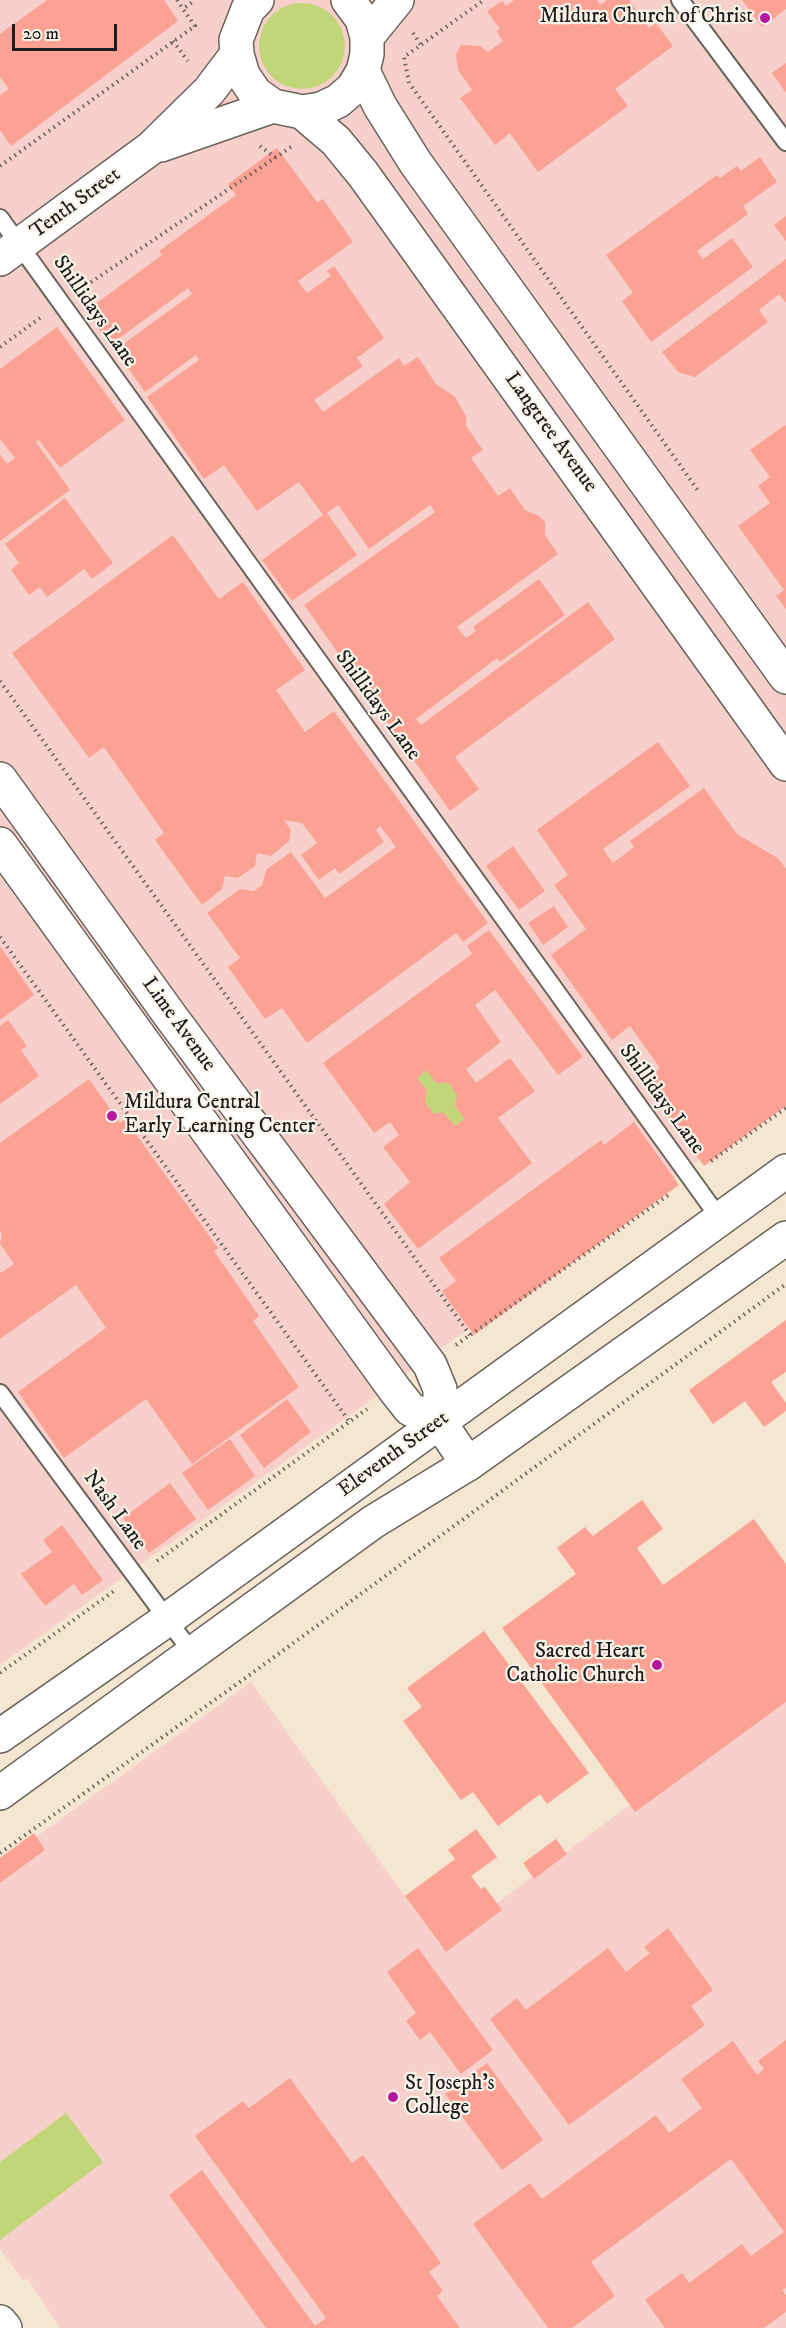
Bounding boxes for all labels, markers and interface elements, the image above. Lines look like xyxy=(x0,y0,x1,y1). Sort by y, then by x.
place label: Mildura Church of Christ xyxy=(540,5,753,31)
marker: Mildura Church of Christ xyxy=(758,11,772,25)
scale bar xyxy=(15,12,120,50)
text: 20 m xyxy=(23,23,59,45)
street label: Tenth Street xyxy=(26,163,126,245)
street label: Shillidays Lane xyxy=(46,252,142,372)
street label: Langtree Avenue xyxy=(498,368,602,498)
street label: Shillidays Lane xyxy=(329,646,425,766)
street label: Lime Avenue xyxy=(135,973,221,1077)
street label: Shillidays Lane xyxy=(613,1040,709,1160)
place label: Mildura Central Early Learning Center xyxy=(124,1091,315,1141)
marker: Mildura Central Early Learning Center xyxy=(105,1109,119,1123)
street label: Eleventh Street xyxy=(334,1406,454,1504)
street label: Nash Lane xyxy=(77,1466,151,1556)
place label: Sacred Heart Catholic Church xyxy=(506,1640,645,1690)
marker: Sacred Heart Catholic Church xyxy=(650,1658,664,1672)
place label: St Joseph’s College xyxy=(405,2072,495,2122)
marker: St Joseph’s College xyxy=(386,2090,400,2104)

